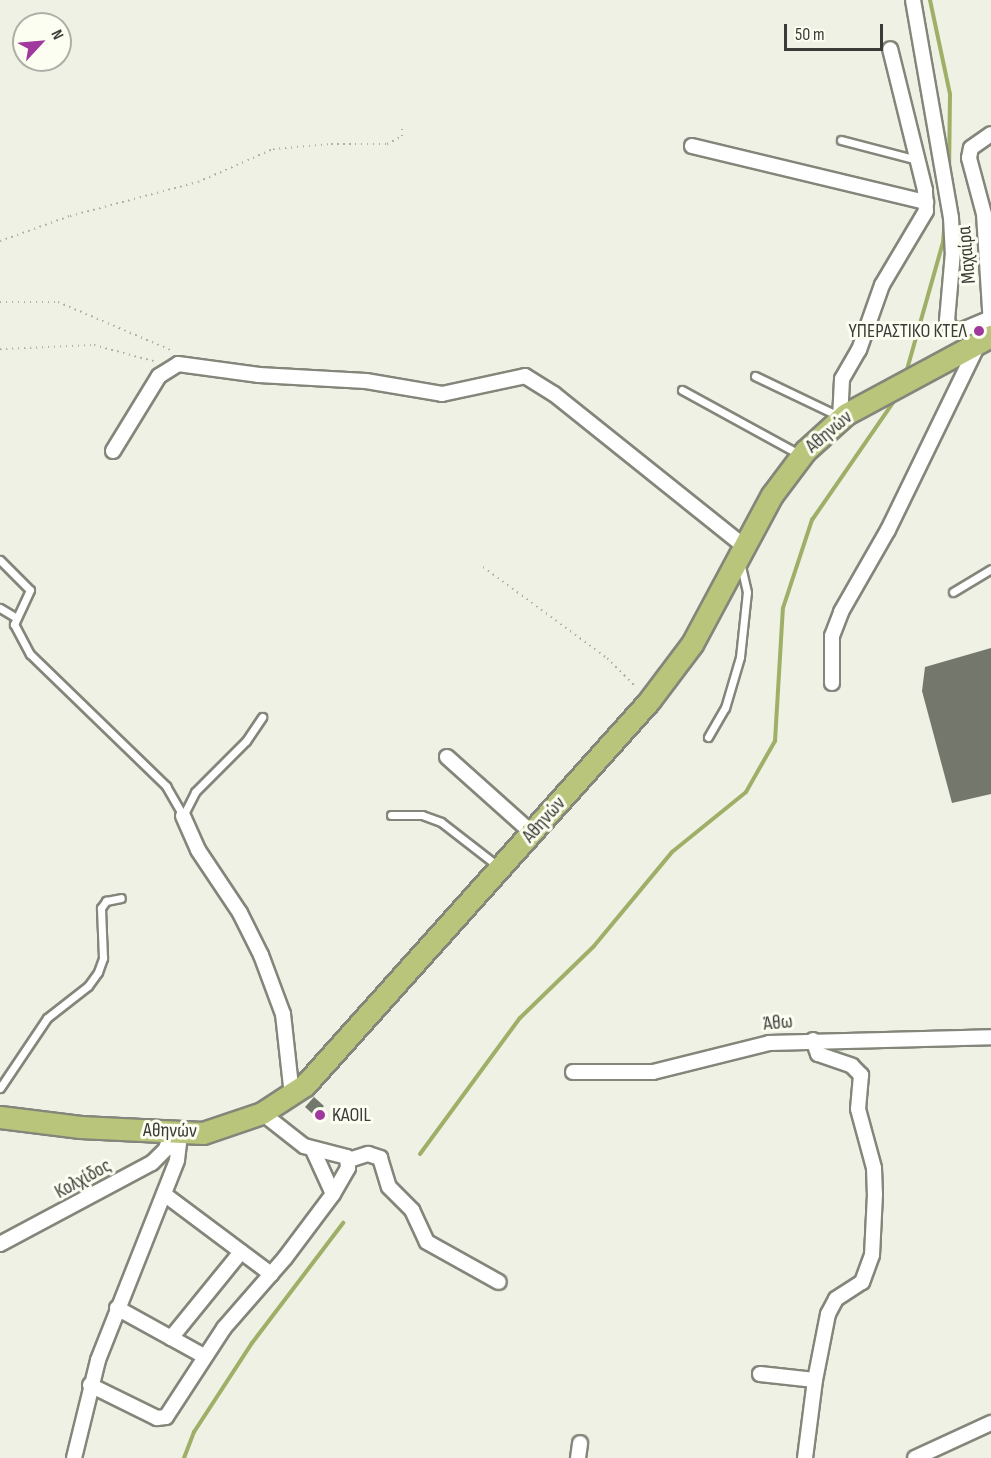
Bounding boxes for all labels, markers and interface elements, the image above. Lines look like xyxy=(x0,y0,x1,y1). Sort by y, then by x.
north arrow xyxy=(12,12,72,72)
scale bar xyxy=(787,12,886,50)
text: 50 m xyxy=(795,24,825,45)
text: N xyxy=(46,27,67,43)
street label: Μαχαίρα xyxy=(953,225,981,285)
place label: ΥΠΕΡΑΣΤΙΚΟ ΚΤΕΛ xyxy=(849,319,967,343)
marker: ΥΠΕΡΑΣΤΙΚΟ ΚΤΕΛ xyxy=(972,324,986,338)
street label: Αθηνών xyxy=(801,406,857,458)
street label: Αθηνών xyxy=(517,792,571,848)
street label: Άθω xyxy=(762,1010,794,1036)
place label: KAOIL xyxy=(332,1103,371,1127)
marker: KAOIL xyxy=(313,1108,327,1122)
street label: Αθηνών xyxy=(143,1119,197,1143)
street label: Κολχίδος xyxy=(51,1154,115,1204)

